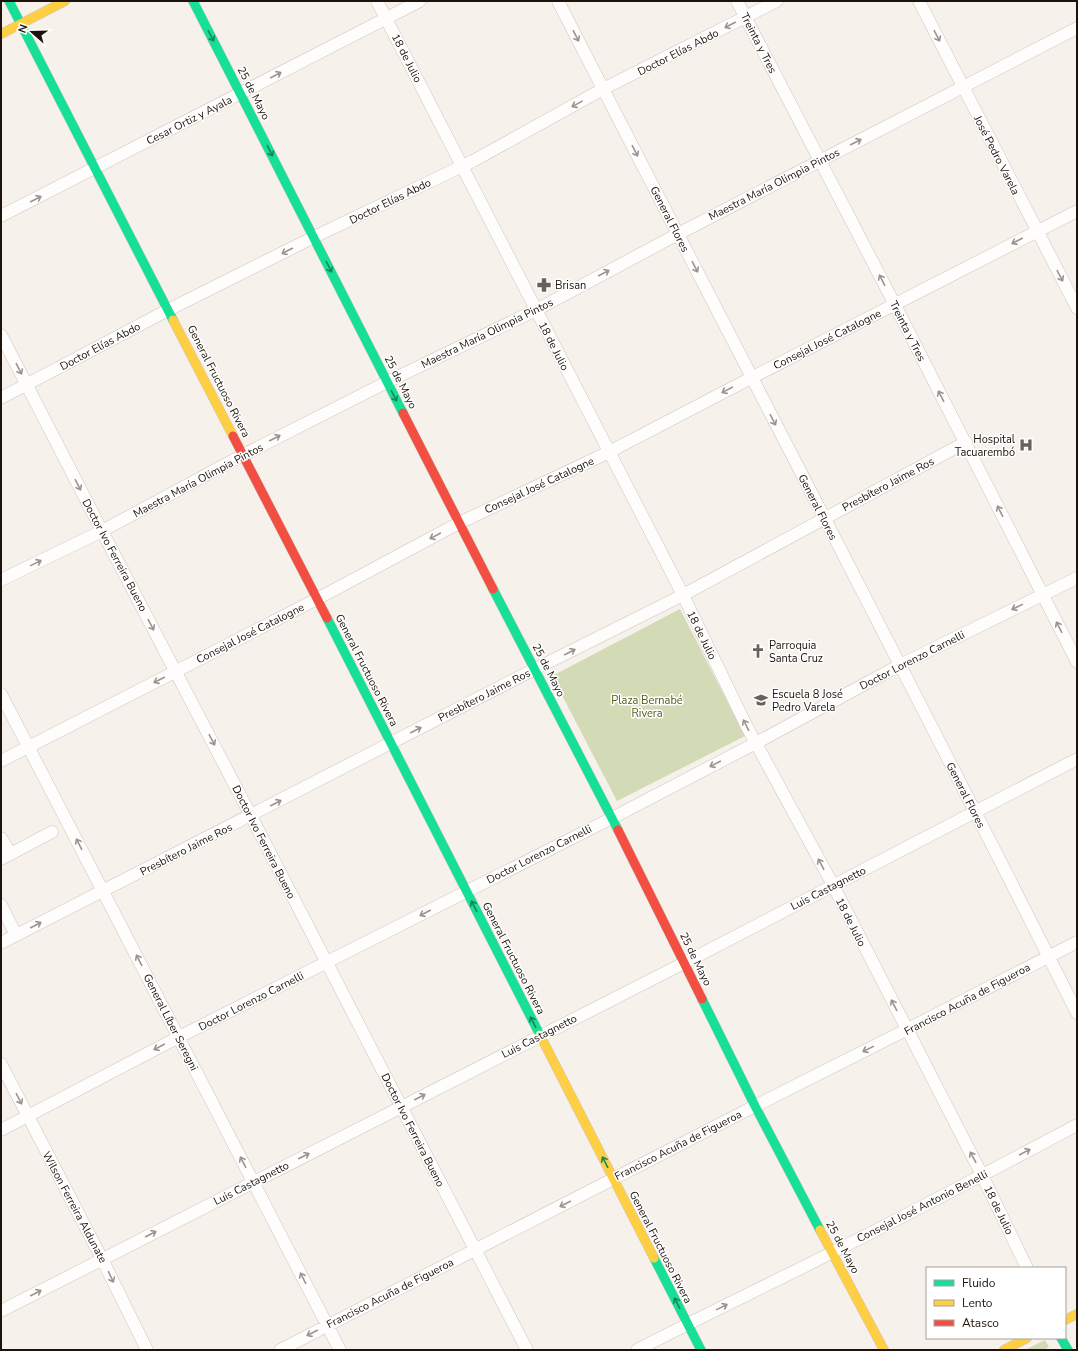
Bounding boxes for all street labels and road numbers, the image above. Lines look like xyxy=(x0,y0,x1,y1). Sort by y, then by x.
street label: Treinta y Tres xyxy=(737,10,780,76)
street label: Doctor Elías Abdo xyxy=(635,26,721,79)
street label: 18 de Julio xyxy=(388,31,425,85)
street label: 25 de Mayo xyxy=(234,64,273,122)
street label: Cesar Ortiz y Ayala xyxy=(144,92,235,149)
street label: José Pedro Varela xyxy=(970,112,1023,198)
street label: Maestra María Olimpia Pintos xyxy=(706,145,842,224)
street label: Doctor Elías Abdo xyxy=(347,175,434,228)
street label: General Flores xyxy=(647,184,693,255)
street label: Maestra María Olimpia Pintos xyxy=(419,295,556,372)
street label: Treinta y Tres xyxy=(886,298,929,364)
street label: Consejal José Catalogne xyxy=(771,306,884,373)
street label: Doctor Elías Abdo xyxy=(57,319,143,374)
street label: 18 de Julio xyxy=(535,319,572,373)
street label: General Fructuoso Rivera xyxy=(184,322,254,440)
street label: 25 de Mayo xyxy=(381,353,420,411)
street label: Maestra María Olimpia Pintos xyxy=(131,440,266,521)
street label: Consejal José Catalogne xyxy=(482,453,597,517)
street label: Presbítero Jaime Ros xyxy=(840,454,937,515)
street label: General Flores xyxy=(795,472,841,543)
street label: Doctor Ivo Ferreira Bueno xyxy=(78,496,151,614)
street label: Consejal José Catalogne xyxy=(194,600,307,667)
street label: 18 de Julio xyxy=(683,608,720,662)
street label: General Fructuoso Rivera xyxy=(332,611,402,729)
street label: Doctor Lorenzo Carnelli xyxy=(857,627,967,693)
street label: 25 de Mayo xyxy=(529,641,568,699)
street label: Presbítero Jaime Ros xyxy=(435,666,533,725)
street label: General Flores xyxy=(943,760,989,831)
street label: Doctor Ivo Ferreira Bueno xyxy=(228,783,299,902)
street label: Presbítero Jaime Ros xyxy=(137,820,235,879)
street label: Doctor Lorenzo Carnelli xyxy=(484,821,594,887)
street label: Luis Castagnetto xyxy=(788,863,869,914)
street label: 18 de Julio xyxy=(832,895,869,949)
street label: General Fructuoso Rivera xyxy=(479,899,549,1017)
street label: 25 de Mayo xyxy=(676,930,715,989)
street label: Francisco Acuña de Figueroa xyxy=(902,960,1033,1039)
street label: Doctor Lorenzo Carnelli xyxy=(196,968,306,1034)
street label: General Líber Seregni xyxy=(140,971,202,1073)
street label: Luis Castagnetto xyxy=(499,1011,580,1062)
street label: Doctor Ivo Ferreira Bueno xyxy=(377,1071,448,1190)
street label: Francisco Acuña de Figueroa xyxy=(612,1107,745,1184)
street label: Wilson Ferreira Aldunate xyxy=(39,1149,110,1266)
street label: Luis Castagnetto xyxy=(211,1158,292,1209)
street label: Consejal José Antonio Benelli xyxy=(854,1167,990,1246)
street label: 18 de Julio xyxy=(980,1183,1017,1237)
street label: General Fructuoso Rivera xyxy=(626,1188,696,1306)
street label: 25 de Mayo xyxy=(822,1218,863,1276)
street label: Francisco Acuña de Figueroa xyxy=(324,1255,457,1332)

